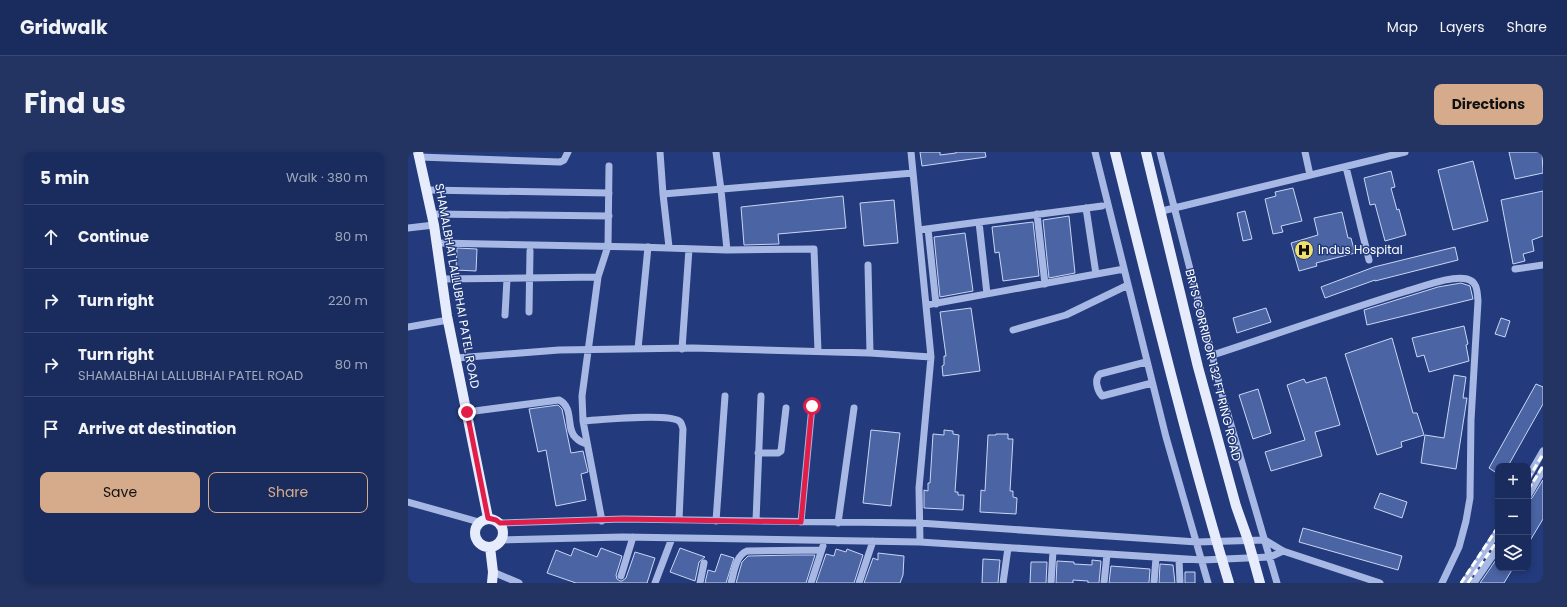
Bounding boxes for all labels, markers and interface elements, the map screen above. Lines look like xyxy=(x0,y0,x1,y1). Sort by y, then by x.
text: Gridwalk xyxy=(20,14,108,41)
text: Map xyxy=(1387,17,1418,37)
text: Layers xyxy=(1440,17,1484,37)
text: Share xyxy=(1506,17,1547,37)
text: Find us xyxy=(24,84,126,123)
button: Directions xyxy=(1434,84,1543,125)
text: 5 min xyxy=(40,166,89,190)
text: Walk · 380 m xyxy=(286,168,368,187)
street label: SHAMALBHAI LALLUBHAI PATEL ROAD xyxy=(431,182,484,390)
icon: ahead xyxy=(40,226,62,248)
text: Continue xyxy=(78,226,149,247)
text: 80 m xyxy=(335,227,368,246)
hospital icon: Indus Hospital xyxy=(1293,239,1315,261)
place label: Indus Hospital xyxy=(1318,241,1403,258)
street label: BRTS CORRIDOR 132 FT RING ROAD xyxy=(1181,267,1246,463)
icon: right xyxy=(40,290,62,312)
text: Turn right xyxy=(78,290,154,311)
text: 220 m xyxy=(328,291,368,310)
text: Turn right xyxy=(78,344,154,365)
icon: right xyxy=(40,354,62,376)
text: 80 m xyxy=(335,355,368,374)
text: SHAMALBHAI LALLUBHAI PATEL ROAD xyxy=(78,366,303,385)
route start xyxy=(803,397,821,415)
route end xyxy=(458,403,476,421)
icon: arrive xyxy=(40,418,62,440)
text: Arrive at destination xyxy=(78,418,236,439)
map controls xyxy=(1495,463,1531,571)
button: + xyxy=(1495,463,1531,499)
button: Save xyxy=(40,472,200,513)
button: Share xyxy=(208,472,368,513)
button: − xyxy=(1495,499,1531,535)
button: layers xyxy=(1495,535,1531,571)

